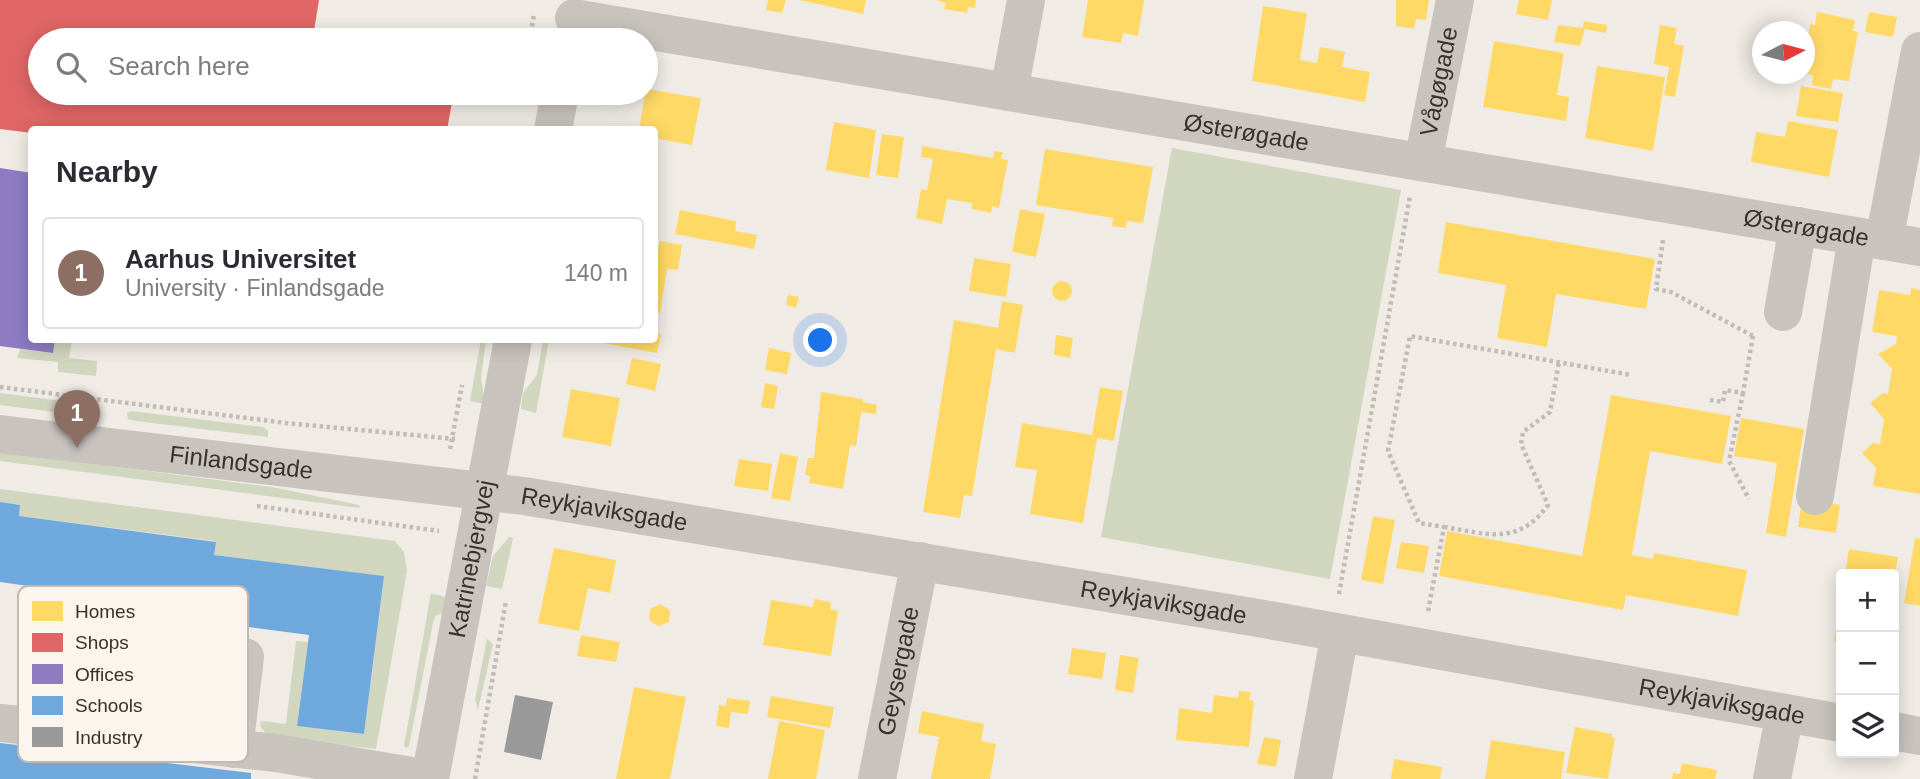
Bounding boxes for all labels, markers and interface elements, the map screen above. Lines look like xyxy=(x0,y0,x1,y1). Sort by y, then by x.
north arrow xyxy=(1752,21,1815,84)
street label: Vågøgade xyxy=(1414,24,1462,138)
search box xyxy=(28,28,658,105)
icon: search xyxy=(52,48,90,86)
text: Search here xyxy=(108,51,250,81)
street label: Østerøgade xyxy=(1182,108,1311,156)
text: Nearby xyxy=(56,155,158,188)
street label: Østerøgade xyxy=(1742,203,1871,251)
text: Aarhus Universitet xyxy=(125,244,356,274)
text: 1 xyxy=(75,260,87,286)
text: 140 m xyxy=(564,260,628,286)
text: University · Finlandsgade xyxy=(125,275,385,301)
your location xyxy=(803,323,837,357)
pin: 1 xyxy=(54,390,100,448)
street label: Finlandsgade xyxy=(168,440,315,484)
street label: Katrinebjergvej xyxy=(443,478,499,640)
street label: Reykjaviksgade xyxy=(519,482,689,536)
map controls xyxy=(1836,569,1899,758)
button: + xyxy=(1836,569,1899,632)
street label: Reykjaviksgade xyxy=(1078,575,1249,629)
legend xyxy=(18,586,248,762)
text: Homes xyxy=(75,601,135,622)
street label: Geysergade xyxy=(872,604,924,738)
text: Shops xyxy=(75,632,129,653)
button: − xyxy=(1836,632,1899,695)
text: Offices xyxy=(75,664,134,685)
street label: Reykjaviksgade xyxy=(1637,673,1807,729)
text: Schools xyxy=(75,695,143,716)
button: layers xyxy=(1836,695,1899,758)
text: Industry xyxy=(75,727,143,748)

